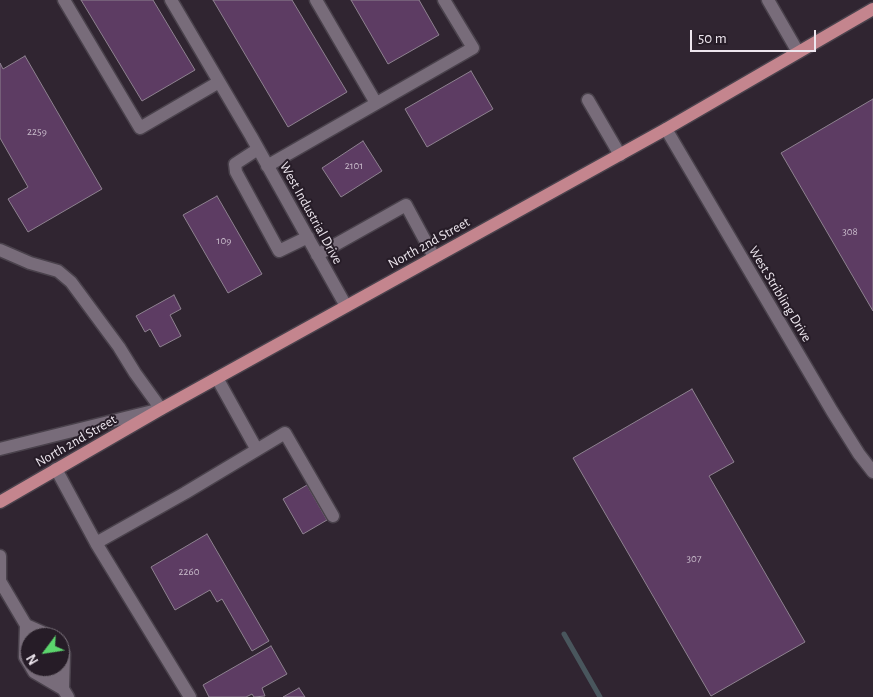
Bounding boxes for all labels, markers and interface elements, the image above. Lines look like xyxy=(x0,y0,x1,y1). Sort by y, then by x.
scale bar xyxy=(693,20,819,52)
text: 50 m xyxy=(698,31,727,46)
house number: 2259 xyxy=(27,125,47,139)
street label: West Industrial Drive xyxy=(276,159,346,267)
house number: 2101 xyxy=(345,159,363,173)
street label: North 2nd Street xyxy=(385,214,473,272)
house number: 308 xyxy=(842,225,858,239)
house number: 109 xyxy=(217,234,231,248)
street label: West Stribling Drive xyxy=(745,243,815,345)
street label: North 2nd Street xyxy=(33,411,119,471)
house number: 307 xyxy=(687,552,701,566)
house number: 2260 xyxy=(179,565,199,579)
north arrow xyxy=(20,627,70,677)
text: N xyxy=(24,651,42,667)

